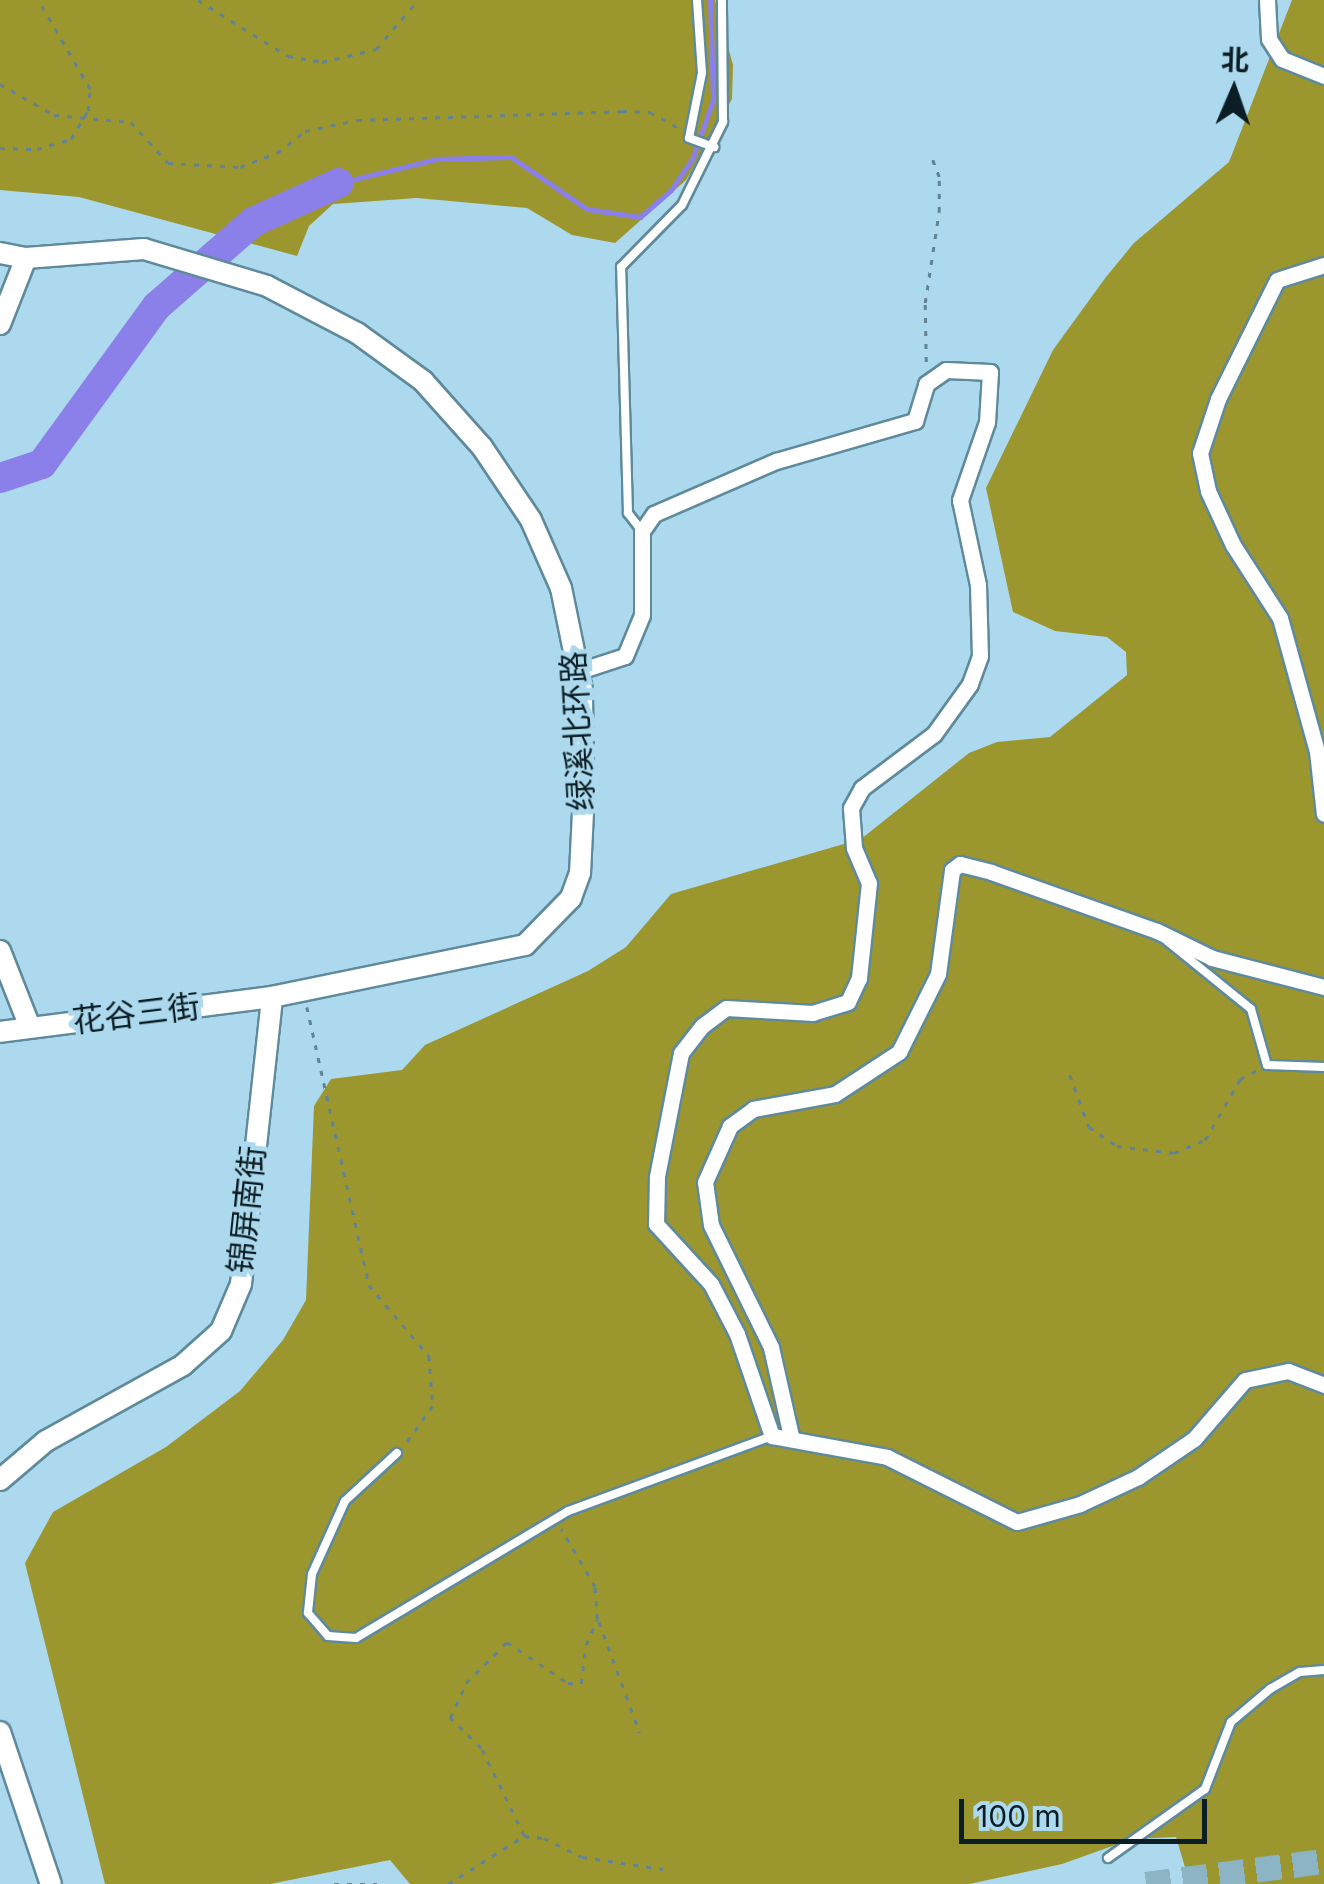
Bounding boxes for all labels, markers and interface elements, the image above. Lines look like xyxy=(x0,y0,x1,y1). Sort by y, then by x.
north arrow xyxy=(1184,40,1284,140)
text: 北 xyxy=(1220,43,1250,77)
street label: 绿溪北环路 xyxy=(555,650,601,812)
street label: 花谷三街 xyxy=(70,987,202,1041)
street label: 锦屏南街 xyxy=(221,1144,273,1276)
scale bar xyxy=(964,1779,1212,1841)
text: 100 m xyxy=(976,1798,1061,1834)

